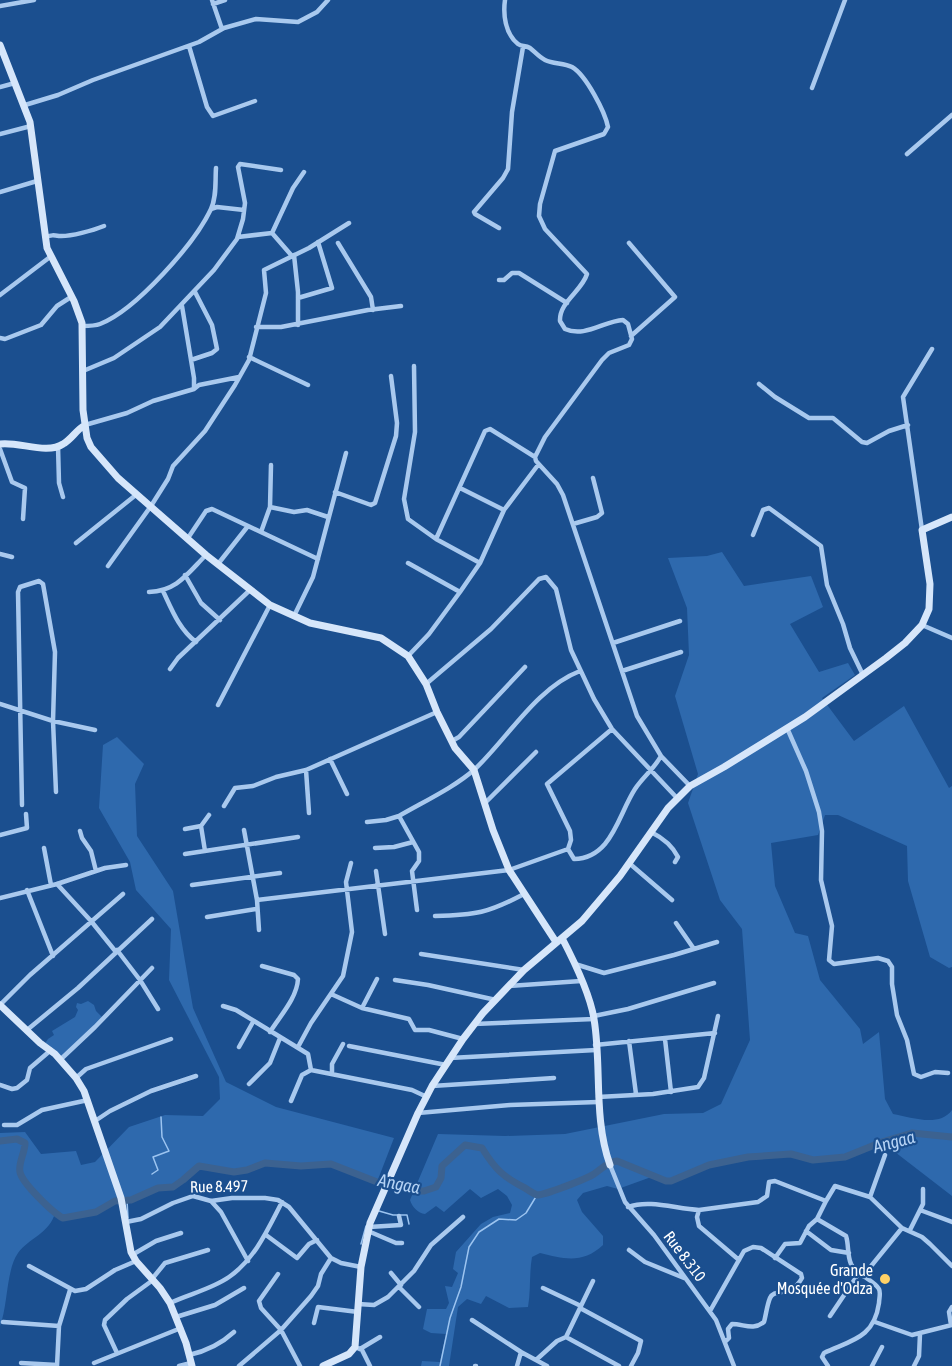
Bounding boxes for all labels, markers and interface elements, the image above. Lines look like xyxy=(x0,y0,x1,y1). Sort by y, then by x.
water label: Angaa xyxy=(870,1126,918,1157)
water label: Angaa xyxy=(375,1169,423,1198)
street label: Rue 8.497 xyxy=(190,1176,248,1196)
street label: Rue 8.310 xyxy=(660,1227,710,1285)
place label: Grande Mosquée d'Odza xyxy=(777,1261,873,1298)
marker: Grande Mosquée d'Odza xyxy=(878,1272,892,1286)

